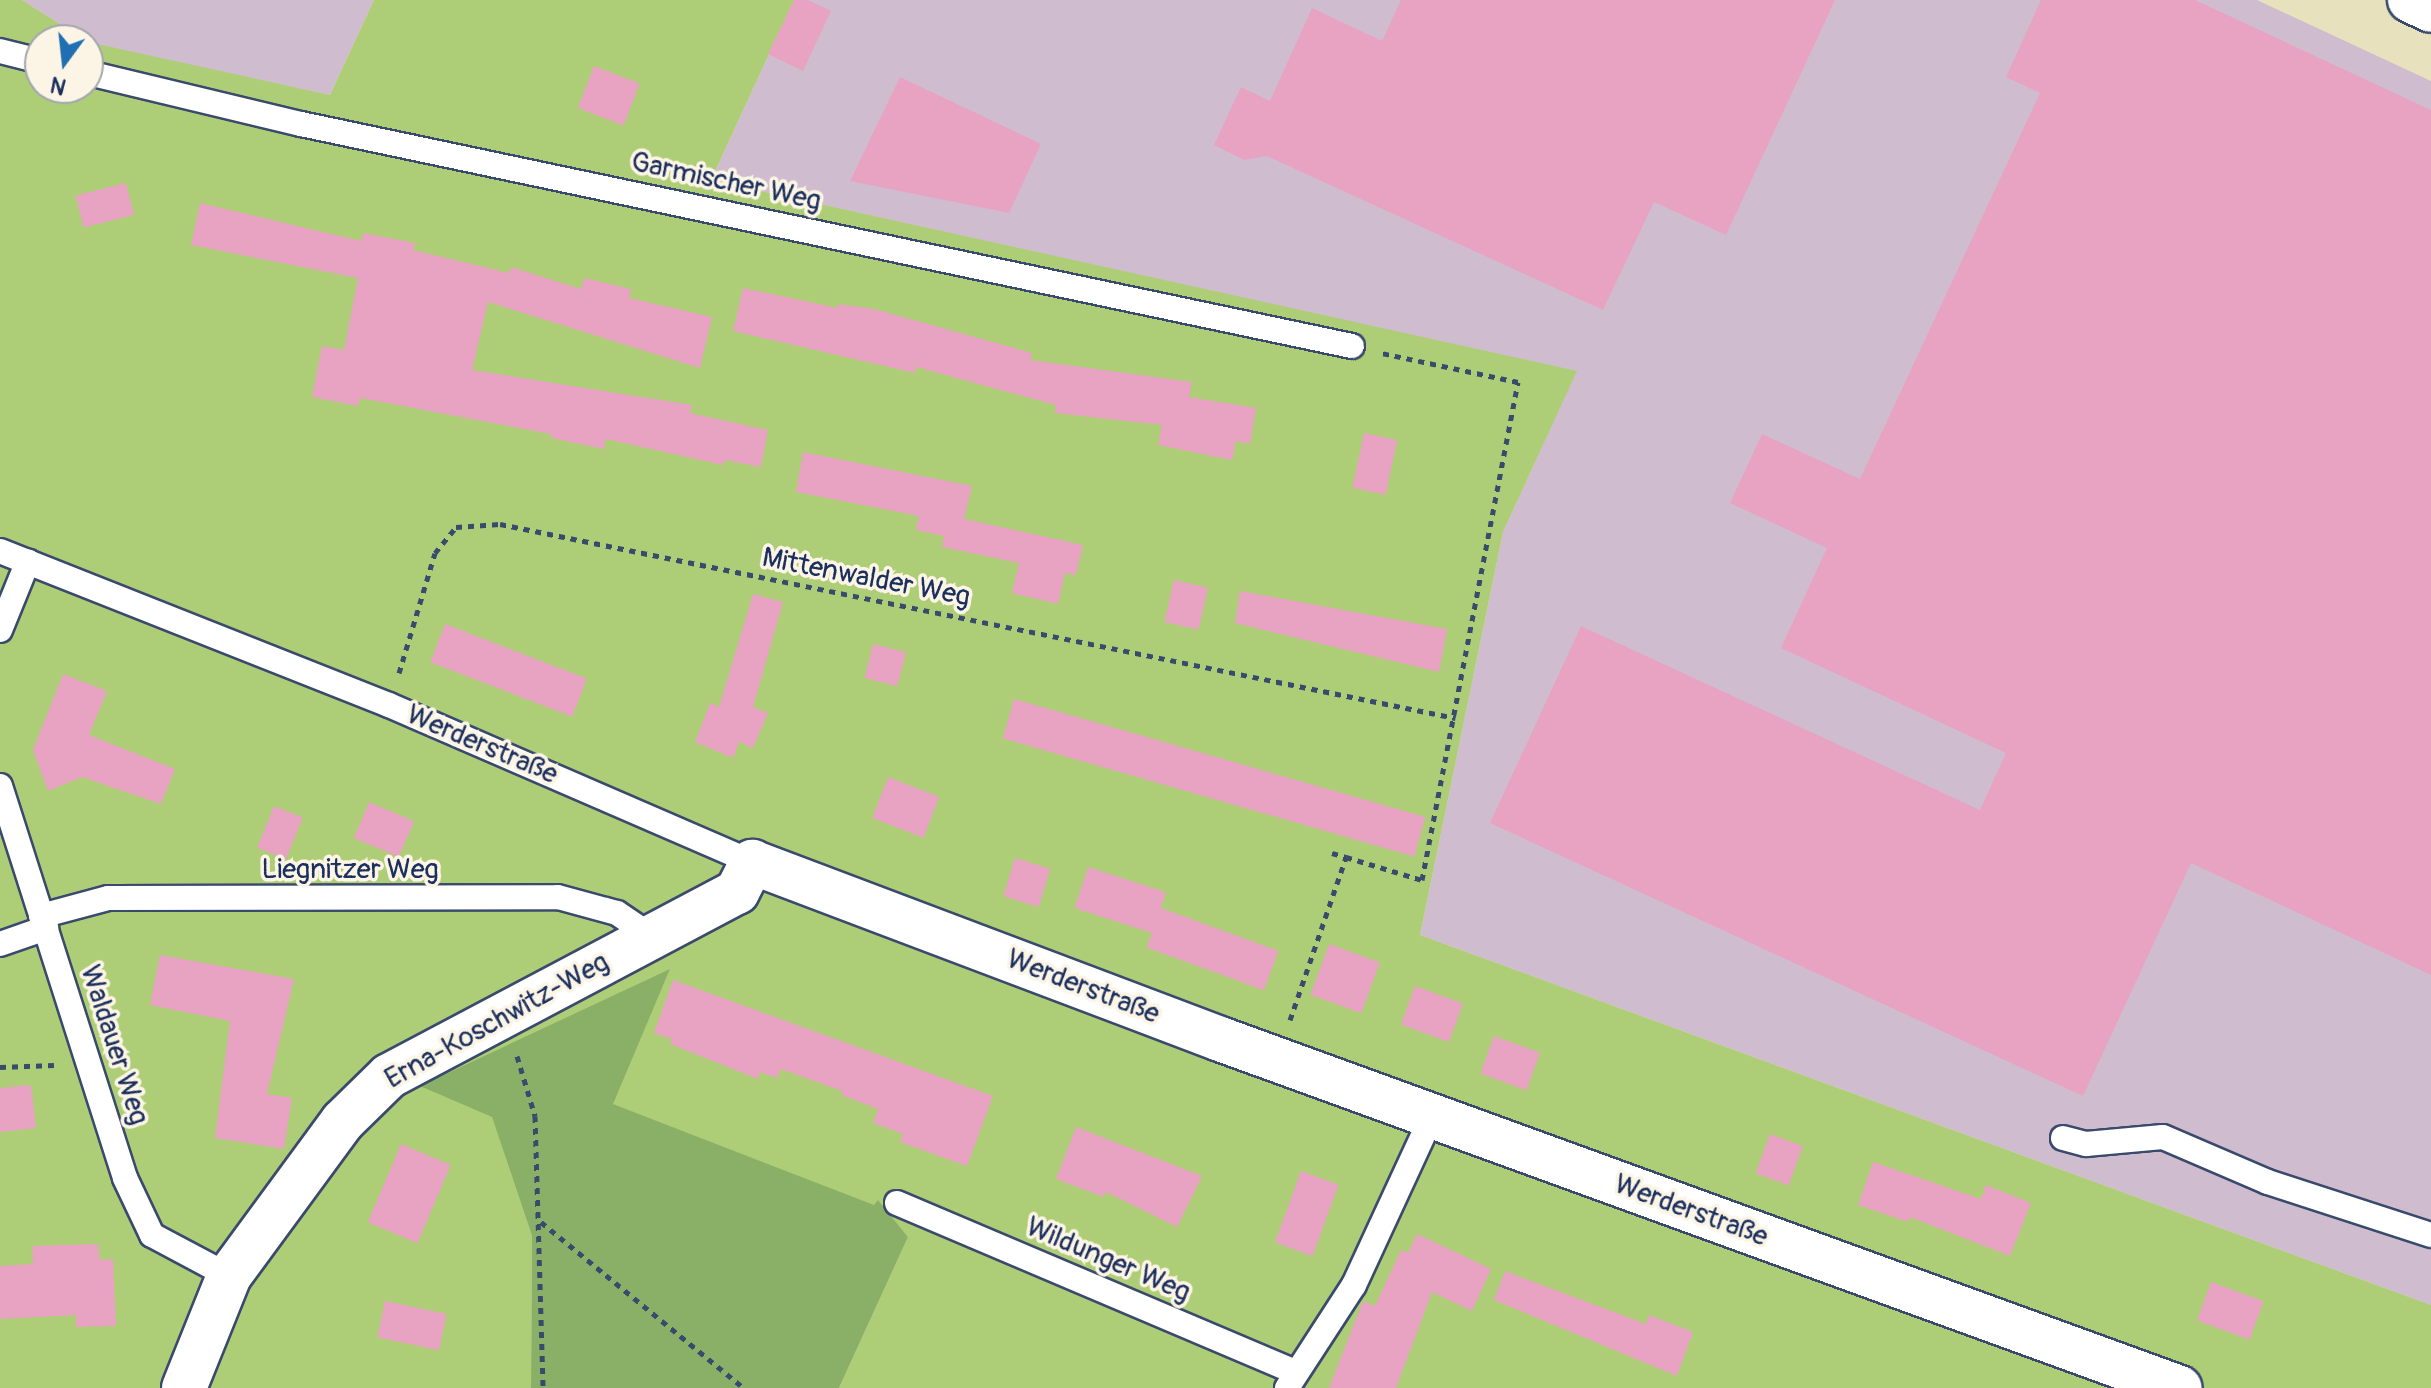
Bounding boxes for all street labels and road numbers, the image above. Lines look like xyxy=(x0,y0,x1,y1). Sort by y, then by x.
street label: Garmischer Weg xyxy=(628,146,824,218)
street label: Mittenwalder Weg xyxy=(759,541,973,615)
street label: Werderstraße xyxy=(401,698,563,792)
street label: Liegnitzer Weg xyxy=(261,853,439,887)
street label: Werderstraße xyxy=(1002,942,1164,1032)
street label: Erna-Koschwitz-Weg xyxy=(379,946,615,1096)
street label: Waldauer Weg xyxy=(72,961,156,1129)
street label: Werderstraße xyxy=(1610,1168,1772,1254)
street label: Wildunger Weg xyxy=(1021,1210,1195,1310)

